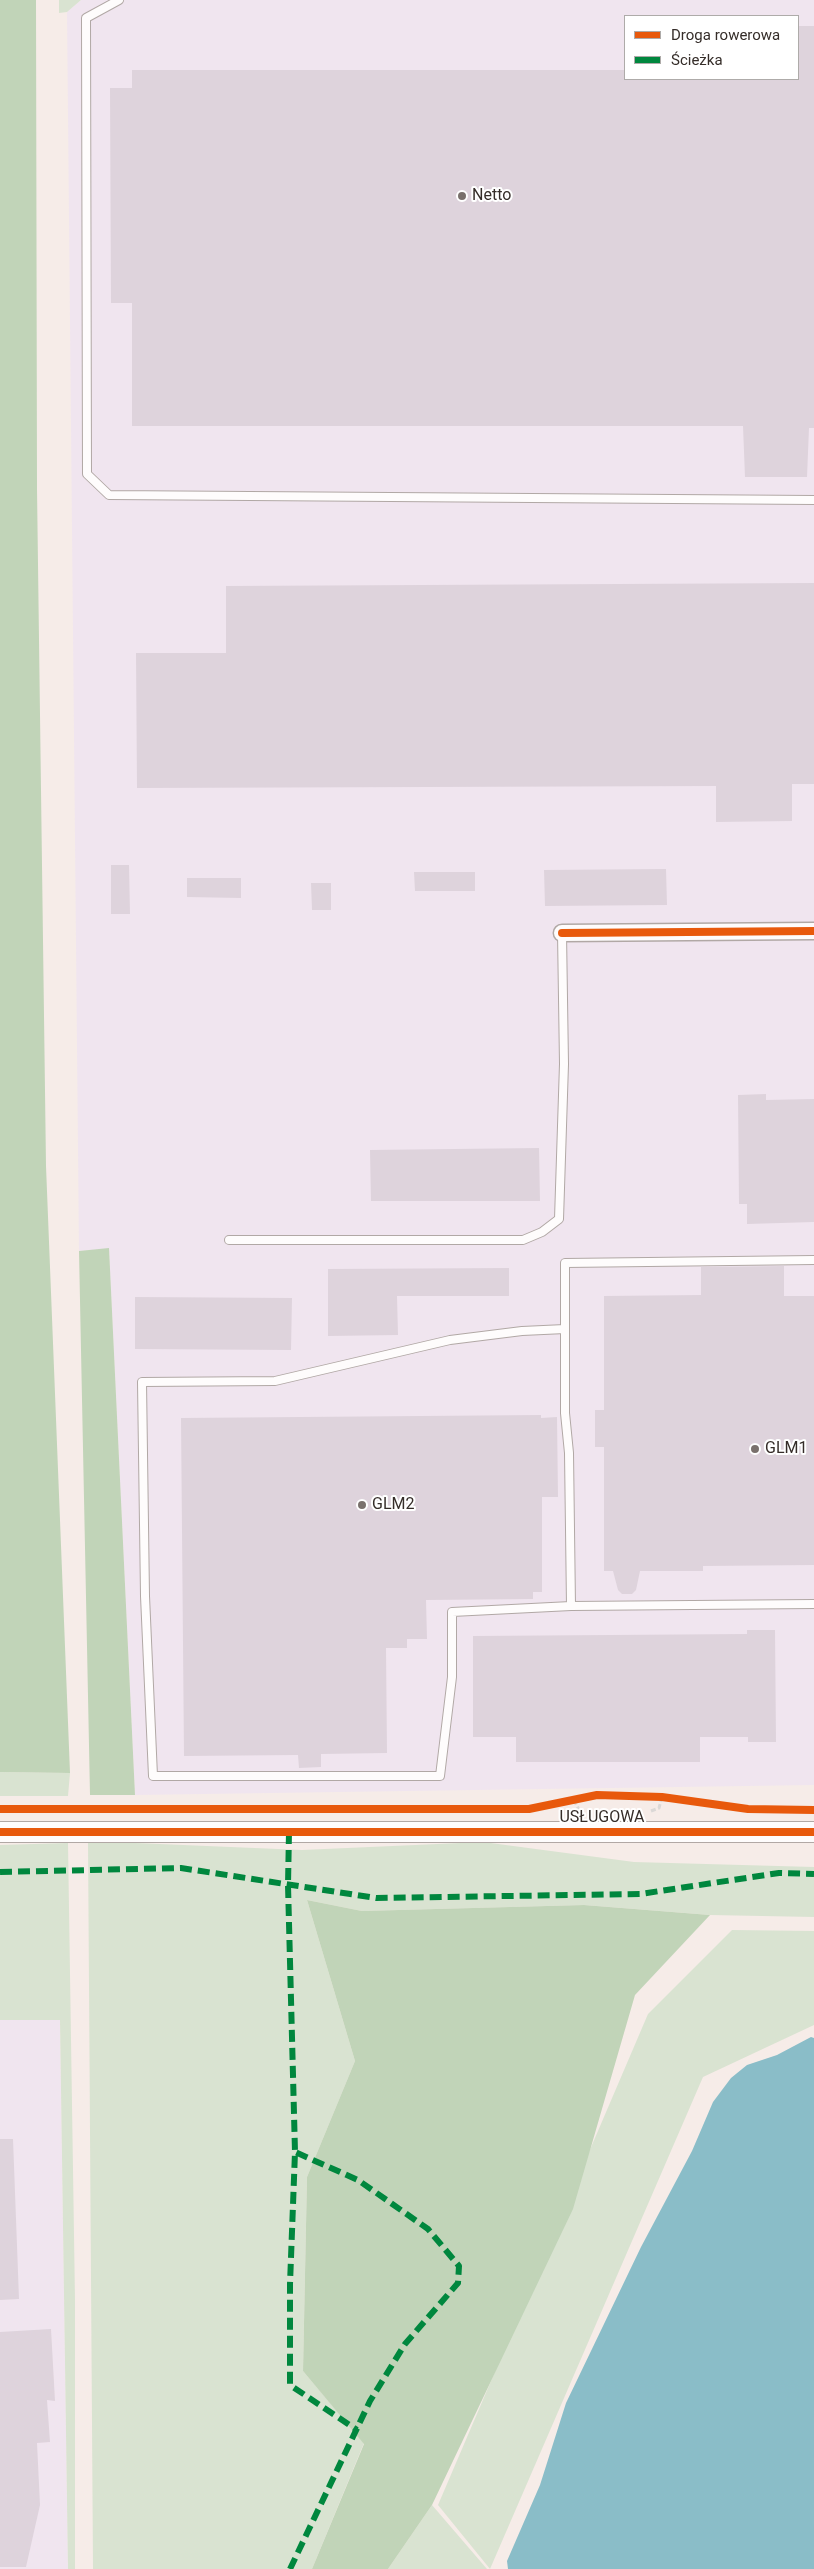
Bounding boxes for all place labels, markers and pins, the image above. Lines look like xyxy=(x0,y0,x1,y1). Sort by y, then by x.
place label: Netto xyxy=(472,186,511,206)
marker: Netto xyxy=(456,190,468,202)
place label: GLM1 xyxy=(765,1439,807,1459)
marker: GLM1 xyxy=(749,1443,761,1455)
place label: GLM2 xyxy=(372,1495,414,1515)
marker: GLM2 xyxy=(356,1499,368,1511)

